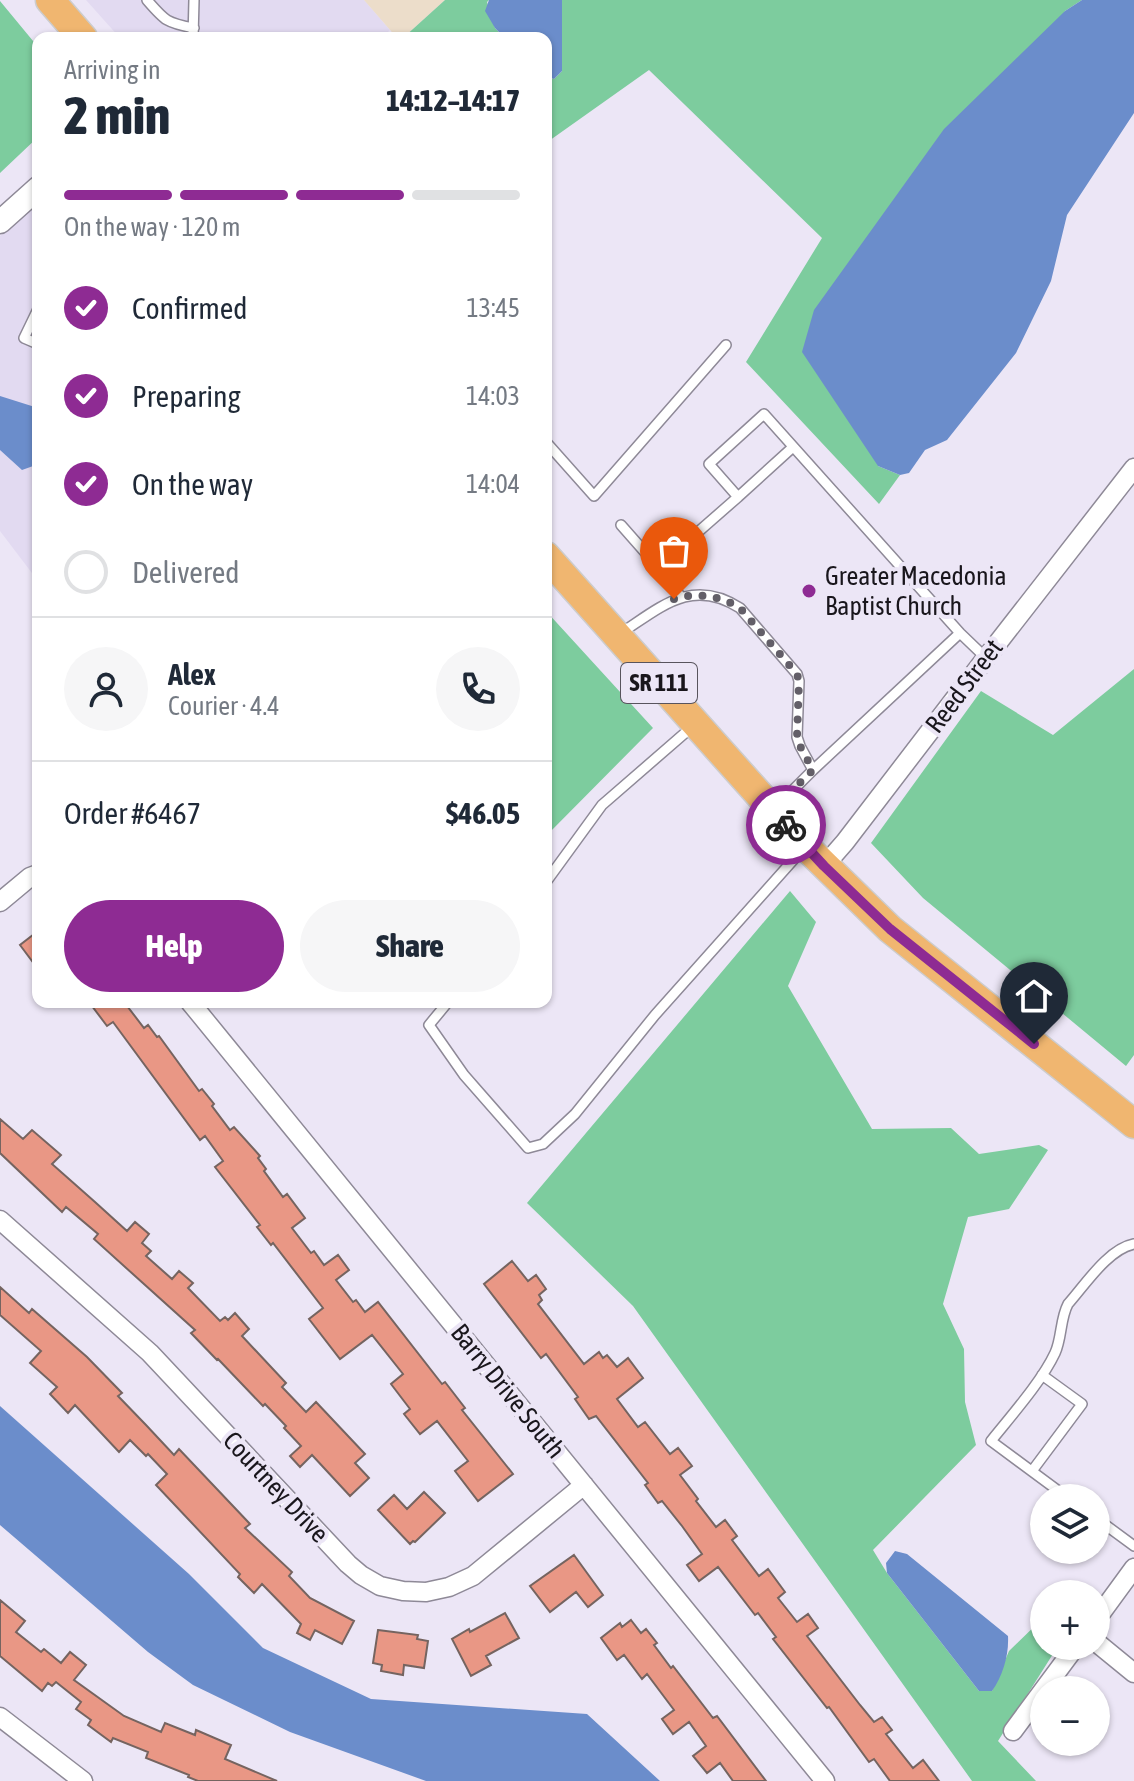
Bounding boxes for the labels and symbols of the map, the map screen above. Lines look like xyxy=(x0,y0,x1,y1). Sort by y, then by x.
pin xyxy=(640,517,708,599)
place label: Greater Macedonia Baptist Church xyxy=(825,561,1007,621)
marker: Greater Macedonia Baptist Church xyxy=(800,582,818,600)
street label: Reed Street xyxy=(919,633,1009,739)
road number: SR 111 xyxy=(621,663,697,703)
courier xyxy=(746,785,826,865)
pin xyxy=(1000,962,1068,1044)
street label: Barry Drive South xyxy=(445,1318,571,1464)
street label: Courtney Drive xyxy=(217,1425,335,1549)

